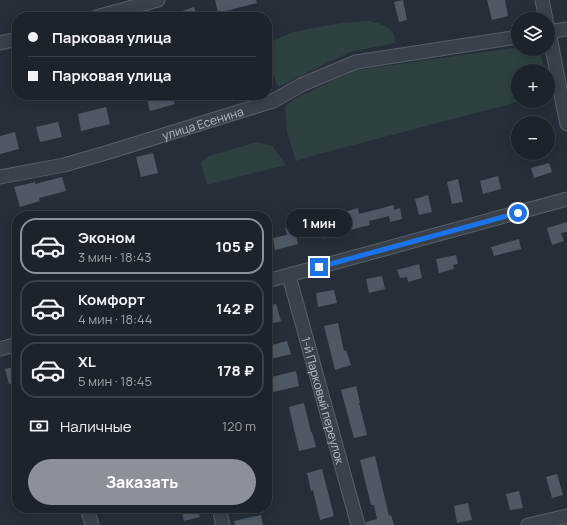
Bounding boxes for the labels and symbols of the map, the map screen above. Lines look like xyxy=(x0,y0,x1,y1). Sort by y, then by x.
street label: улица Есенина xyxy=(160,102,246,144)
route start xyxy=(509,204,527,222)
callout: 1 мин xyxy=(286,209,352,237)
route end xyxy=(310,258,328,276)
street label: 1-й Парковый переулок xyxy=(298,335,349,467)

